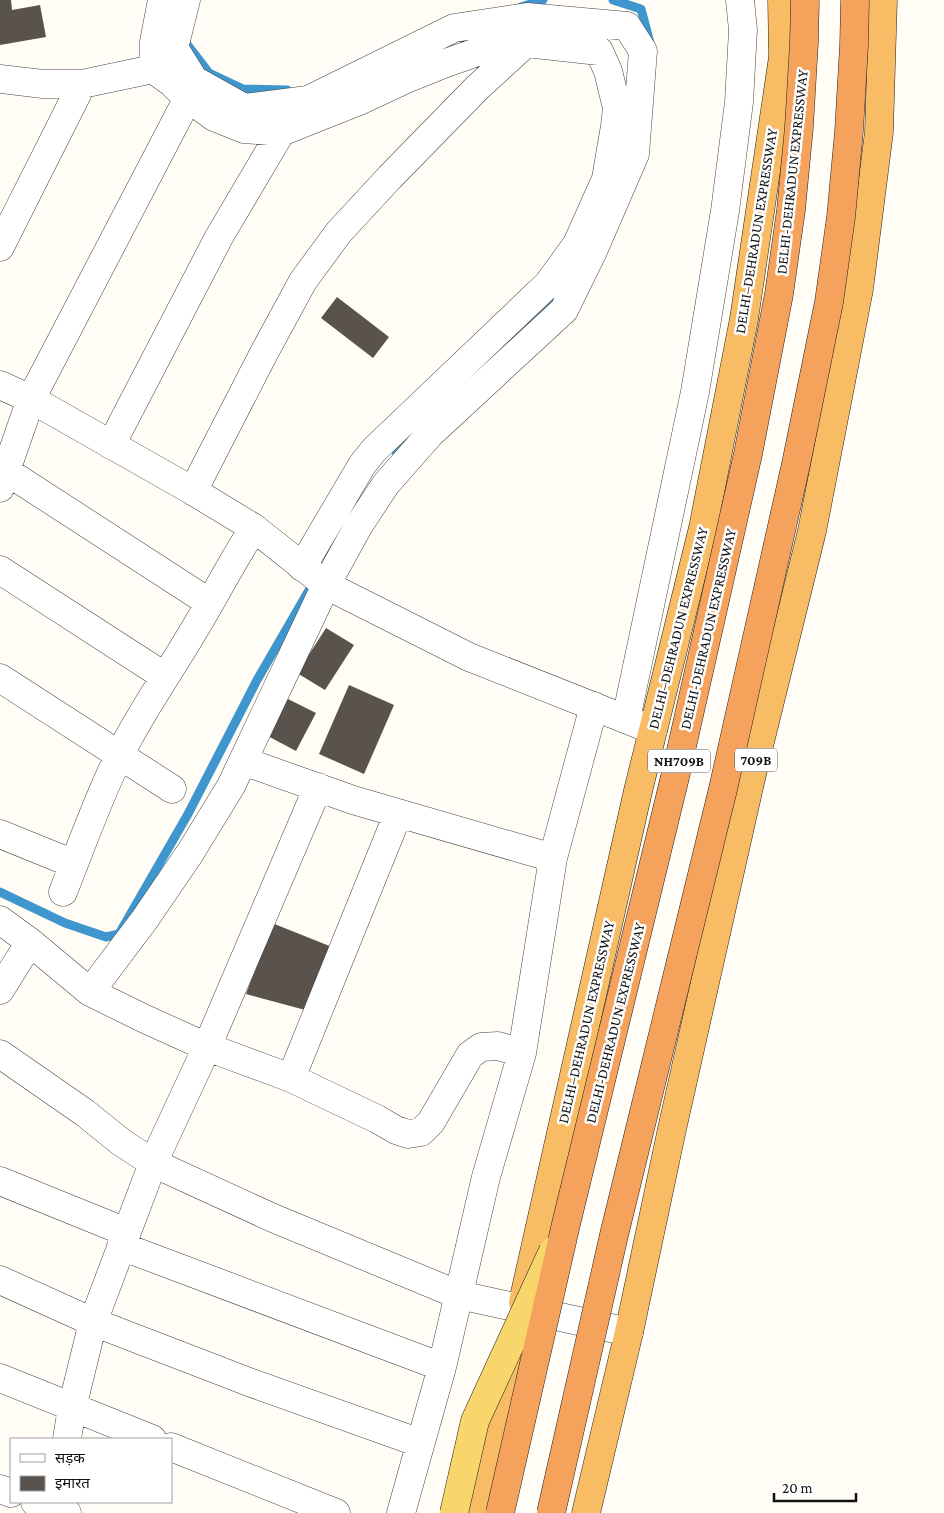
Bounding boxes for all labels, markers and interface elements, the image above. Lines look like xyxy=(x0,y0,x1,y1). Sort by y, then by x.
street label: DELHI-DEHRADUN EXPRESSWAY xyxy=(773,69,811,275)
street label: DELHI–DEHRADUN EXPRESSWAY xyxy=(732,127,780,335)
street label: DELHI–DEHRADUN EXPRESSWAY xyxy=(645,525,711,731)
street label: DELHI-DEHRADUN EXPRESSWAY xyxy=(677,527,739,731)
road number: 709B xyxy=(735,748,777,772)
road number: NH709B xyxy=(648,749,710,772)
street label: DELHI–DEHRADUN EXPRESSWAY xyxy=(555,919,617,1125)
street label: DELHI-DEHRADUN EXPRESSWAY xyxy=(582,921,648,1125)
legend xyxy=(10,1438,172,1503)
text: सड़क xyxy=(55,1450,85,1466)
scale bar xyxy=(774,1470,856,1502)
text: इमारत xyxy=(55,1475,90,1491)
text: 20 m xyxy=(782,1480,813,1496)

